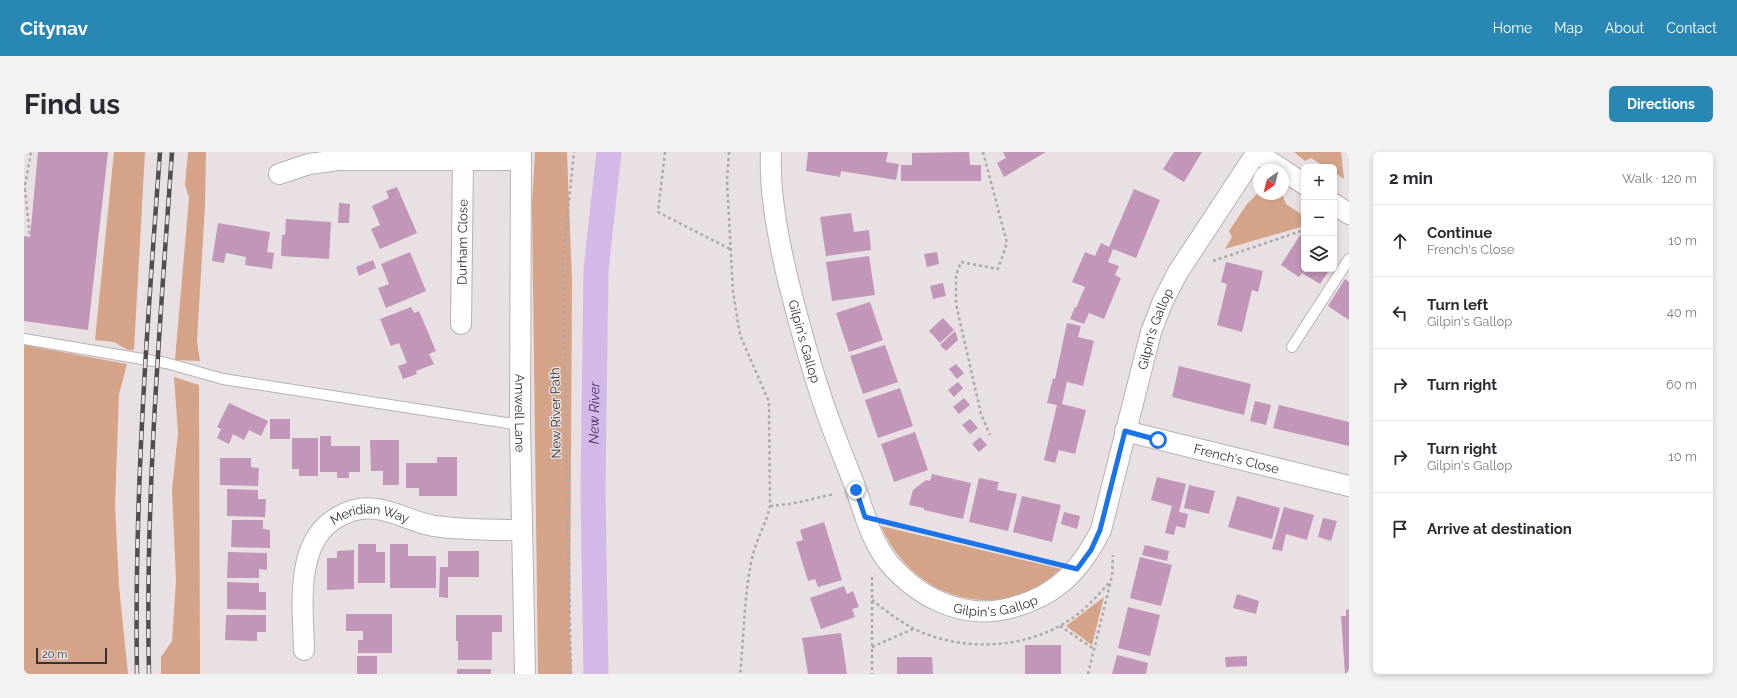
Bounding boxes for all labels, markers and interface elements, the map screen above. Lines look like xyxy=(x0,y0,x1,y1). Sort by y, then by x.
text: Citynav xyxy=(20,17,88,39)
text: Home xyxy=(1493,20,1532,36)
text: Map xyxy=(1554,20,1583,36)
text: About xyxy=(1605,20,1644,36)
text: Contact xyxy=(1666,20,1717,36)
button: Directions xyxy=(1609,86,1713,122)
text: Find us xyxy=(24,88,120,121)
north arrow xyxy=(1253,164,1289,200)
map controls xyxy=(1301,164,1337,272)
button: + xyxy=(1301,164,1337,200)
text: 2 min xyxy=(1389,168,1433,188)
text: Walk · 120 m xyxy=(1622,171,1697,186)
street label: Durham Close xyxy=(454,199,471,285)
button: − xyxy=(1301,200,1337,236)
text: Continue xyxy=(1427,224,1492,242)
icon: ahead xyxy=(1389,230,1411,252)
text: 10 m xyxy=(1668,233,1697,248)
button: layers xyxy=(1301,236,1337,272)
text: French's Close xyxy=(1427,242,1514,257)
street label: Gilpin's Gallop xyxy=(1135,286,1176,371)
text: Turn left xyxy=(1427,296,1488,314)
street label: Gilpin's Gallop xyxy=(785,298,823,385)
icon: left xyxy=(1389,302,1411,324)
text: 40 m xyxy=(1667,305,1697,320)
text: Gilpin's Gallop xyxy=(1427,314,1512,329)
street label: New River Path xyxy=(547,367,564,459)
street label: Amwell Lane xyxy=(512,374,528,453)
icon: right xyxy=(1389,374,1411,396)
text: Turn right xyxy=(1427,376,1497,394)
text: 60 m xyxy=(1666,377,1697,392)
water label: New River xyxy=(586,381,602,444)
route start xyxy=(1149,431,1167,449)
text: Turn right xyxy=(1427,440,1497,458)
street label: French's Close xyxy=(1192,441,1281,477)
icon: right xyxy=(1389,446,1411,468)
text: 10 m xyxy=(1668,449,1697,464)
text: Gilpin's Gallop xyxy=(1427,458,1512,473)
route end xyxy=(847,481,865,499)
street label: Meridian Way xyxy=(328,501,411,528)
icon: arrive xyxy=(1389,518,1411,540)
text: Arrive at destination xyxy=(1427,520,1572,538)
street label: Gilpin's Gallop xyxy=(952,592,1040,619)
scale bar xyxy=(36,646,107,665)
text: 20 m xyxy=(42,648,67,661)

